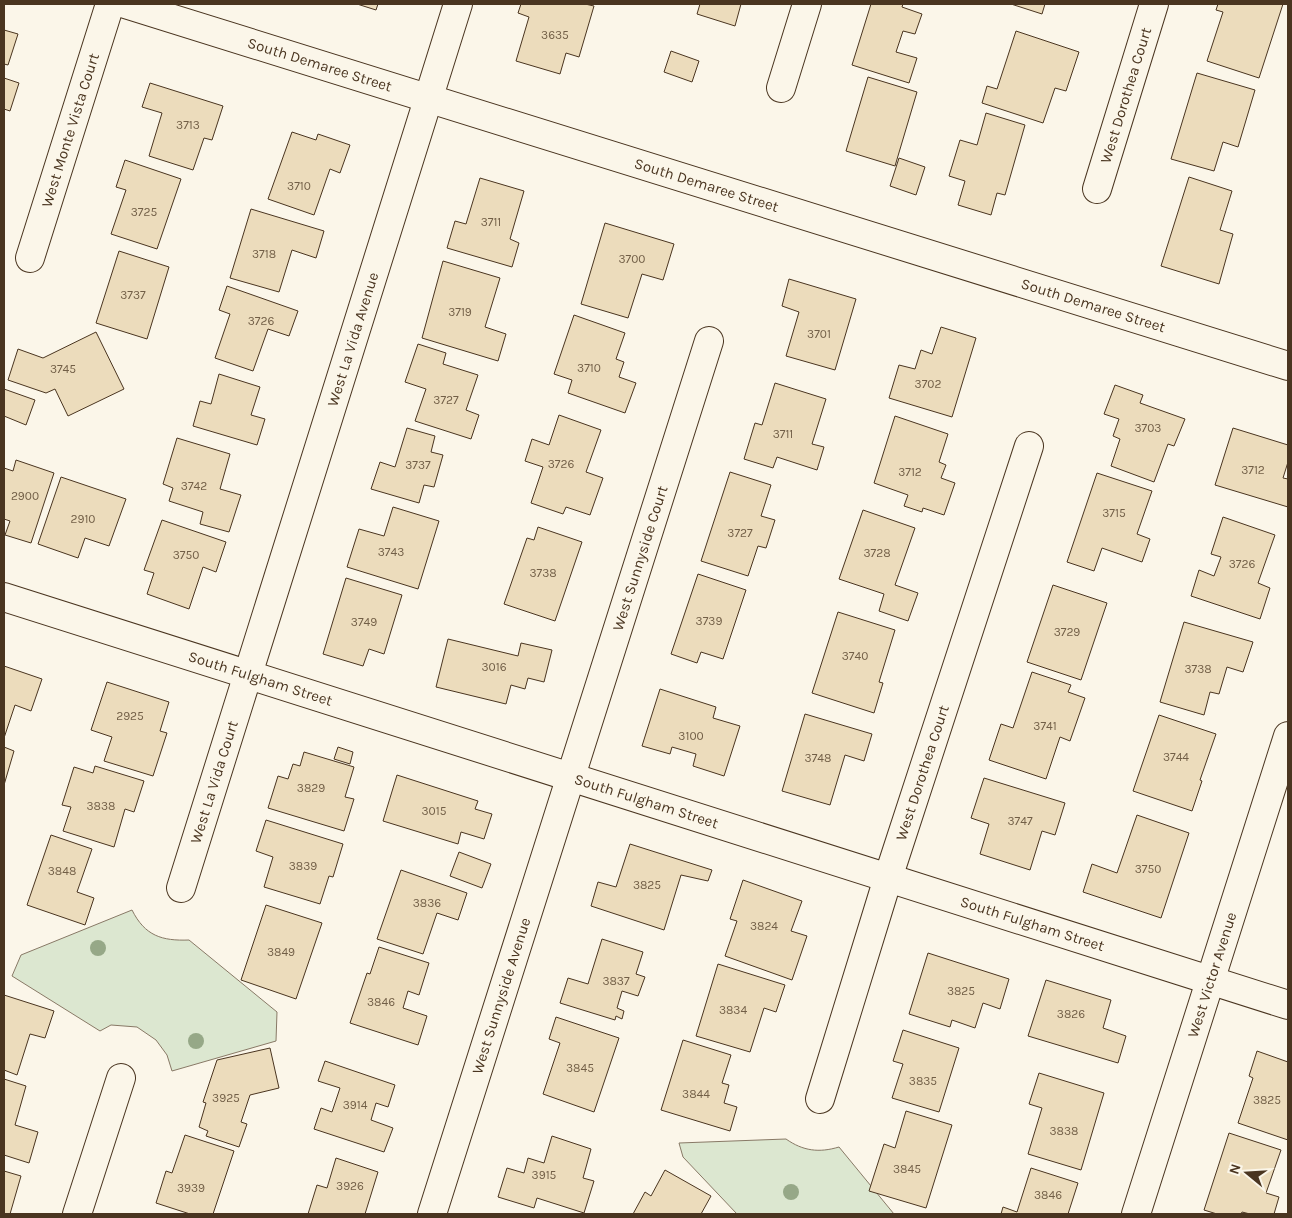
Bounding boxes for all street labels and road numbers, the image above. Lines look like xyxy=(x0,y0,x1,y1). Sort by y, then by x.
street label: West Dorothea Court xyxy=(1096,25,1155,166)
street label: South Demaree Street xyxy=(245,34,394,96)
street label: West Monte Vista Court xyxy=(38,51,103,209)
street label: South Demaree Street xyxy=(632,154,781,216)
street label: West La Vida Avenue xyxy=(323,270,382,409)
street label: South Demaree Street xyxy=(1019,274,1168,336)
street label: West Sunnyside Court xyxy=(609,483,672,633)
street label: South Fulgham Street xyxy=(186,647,335,710)
street label: West Dorothea Court xyxy=(892,702,953,843)
street label: West La Vida Court xyxy=(186,718,242,846)
street label: South Fulgham Street xyxy=(572,770,721,833)
street label: South Fulgham Street xyxy=(958,892,1107,955)
street label: West Victor Avenue xyxy=(1184,910,1240,1040)
street label: West Sunnyside Avenue xyxy=(468,915,534,1076)

